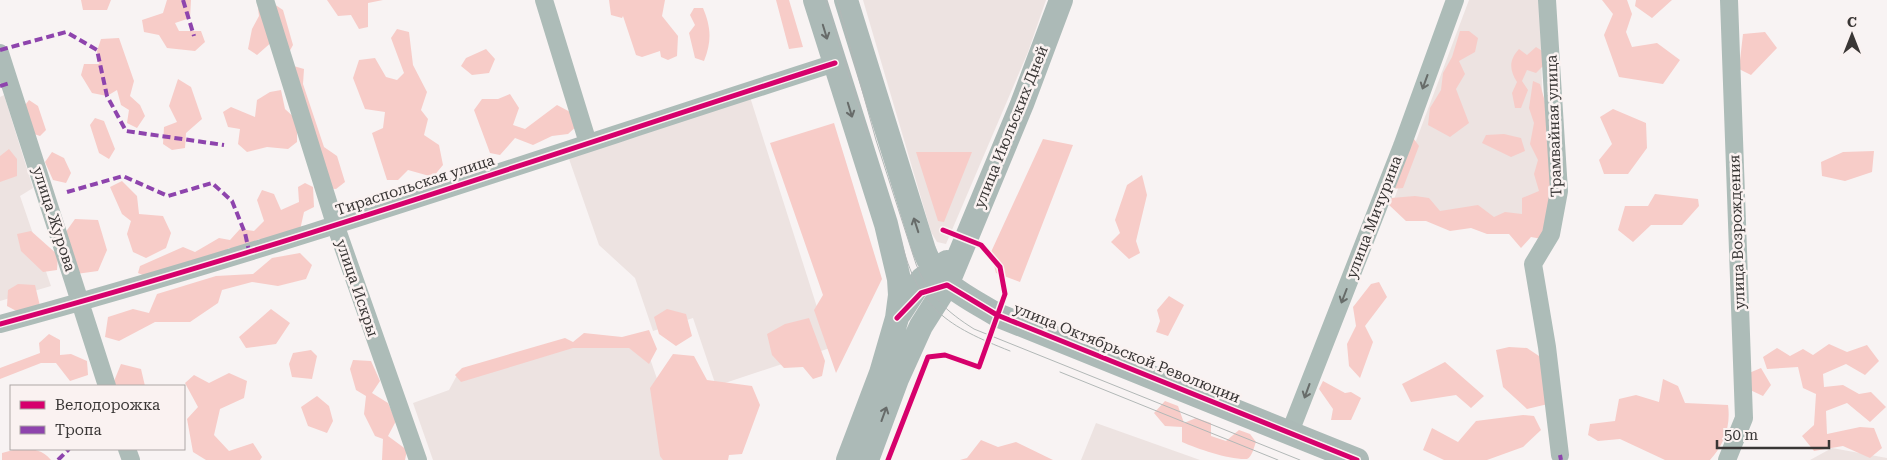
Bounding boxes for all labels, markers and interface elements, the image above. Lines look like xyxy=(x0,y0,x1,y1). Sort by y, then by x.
north arrow xyxy=(1827,10,1877,60)
text: С xyxy=(1847,14,1857,30)
one-way arrow xyxy=(821,23,831,39)
street label: улица Июльских Дней xyxy=(970,43,1052,211)
street label: Трамвайная улица xyxy=(1543,54,1565,198)
one-way arrow xyxy=(1420,74,1429,90)
one-way arrow xyxy=(845,102,855,118)
street label: Тираспольская улица xyxy=(333,151,497,219)
street label: улица Мичурина xyxy=(1342,153,1406,281)
street label: улица Возрождения xyxy=(1725,154,1749,310)
street label: улица Журова xyxy=(29,164,79,274)
one-way arrow xyxy=(911,218,920,233)
street label: улица Искры xyxy=(332,237,382,339)
one-way arrow xyxy=(1339,287,1348,303)
street label: улица Октябрьской Революции xyxy=(1011,299,1243,407)
one-way arrow xyxy=(1302,383,1311,399)
legend xyxy=(10,385,185,450)
text: Велодорожка xyxy=(55,396,160,414)
one-way arrow xyxy=(880,407,889,423)
scale bar xyxy=(1717,418,1830,450)
text: Тропа xyxy=(55,421,102,439)
text: 50 m xyxy=(1724,426,1759,444)

